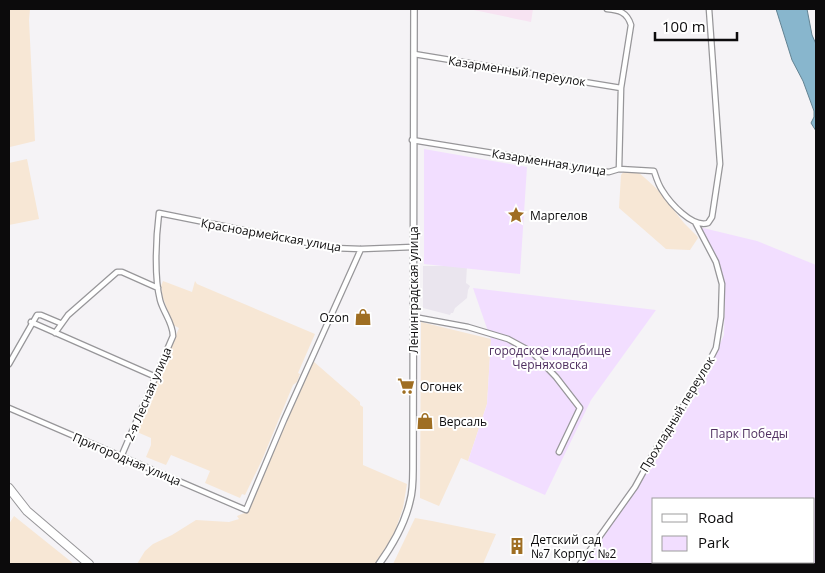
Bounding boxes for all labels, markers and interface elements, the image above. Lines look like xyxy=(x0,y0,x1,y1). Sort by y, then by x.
scale bar xyxy=(655,10,738,42)
text: 100 m xyxy=(662,16,706,36)
street label: Казарменный переулок xyxy=(447,52,588,90)
street label: Казарменная улица xyxy=(491,145,607,179)
place icon: Маргелов xyxy=(506,205,526,225)
place label: Маргелов xyxy=(530,207,588,224)
street label: Красноармейская улица xyxy=(200,214,342,256)
street label: Ленинградская улица xyxy=(405,226,422,354)
shop icon: Ozon xyxy=(353,307,373,327)
place label: Ozon xyxy=(319,309,349,326)
park label: городское кладбище Черняховска xyxy=(489,342,611,373)
street label: 2-я Лесная улица xyxy=(121,345,175,443)
street label: Прохладный переулок xyxy=(636,352,719,475)
supermarket icon: Огонек xyxy=(396,376,416,396)
place label: Огонек xyxy=(420,378,463,395)
shop icon: Версаль xyxy=(415,411,435,431)
place label: Версаль xyxy=(439,413,487,430)
park label: Парк Победы xyxy=(710,425,788,442)
street label: Пригородная улица xyxy=(70,428,184,490)
legend xyxy=(652,498,815,563)
text: Road xyxy=(698,507,734,527)
place label: Детский сад №7 Корпус №2 xyxy=(531,531,617,562)
text: Park xyxy=(698,532,729,552)
building icon: Детский сад №7 Корпус №2 xyxy=(507,536,527,556)

